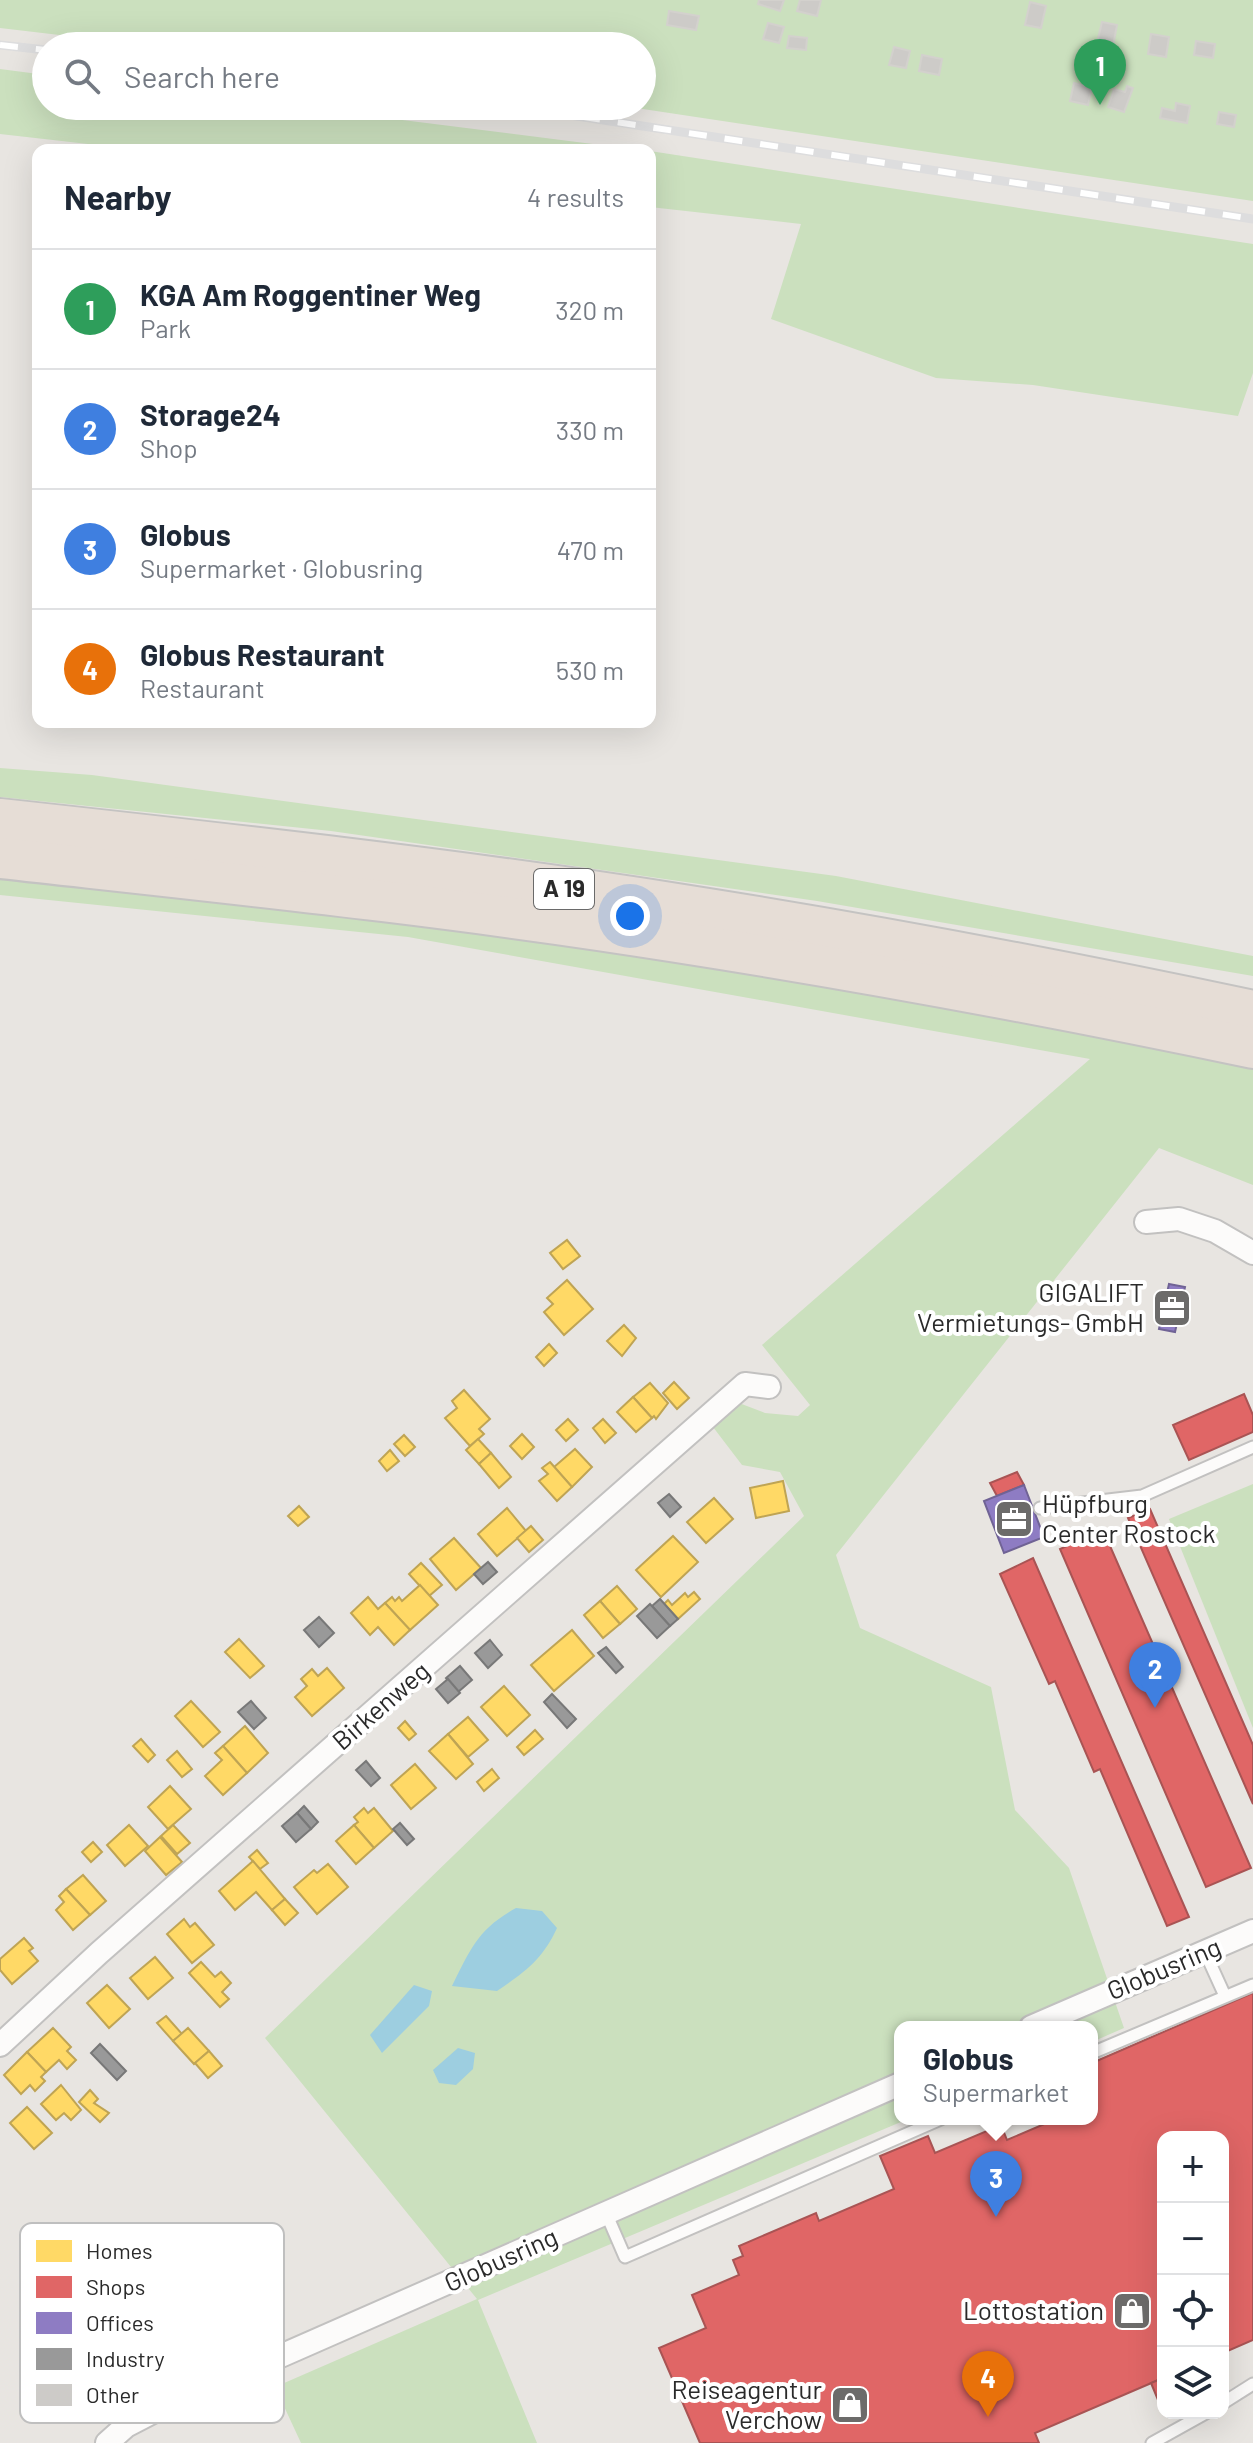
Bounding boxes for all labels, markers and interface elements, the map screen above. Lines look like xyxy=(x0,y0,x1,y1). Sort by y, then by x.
search box xyxy=(32,32,656,120)
pin: 1 xyxy=(1074,39,1126,105)
icon: search xyxy=(60,54,104,98)
text: Search here xyxy=(124,58,280,94)
text: Nearby xyxy=(64,176,172,217)
text: 4 results xyxy=(527,181,624,212)
text: KGA Am Roggentiner Weg xyxy=(140,276,481,312)
text: 1 xyxy=(85,294,95,325)
text: 320 m xyxy=(555,294,624,325)
text: Park xyxy=(140,312,191,343)
text: Storage24 xyxy=(140,396,281,432)
text: 2 xyxy=(83,414,97,445)
text: 330 m xyxy=(556,414,624,445)
text: Shop xyxy=(140,432,198,463)
text: Globus xyxy=(140,516,231,552)
text: 3 xyxy=(83,534,97,565)
text: 470 m xyxy=(557,534,624,565)
text: Supermarket · Globusring xyxy=(140,552,423,583)
text: Globus Restaurant xyxy=(140,636,385,672)
text: 4 xyxy=(82,654,98,685)
text: 530 m xyxy=(556,654,624,685)
text: Restaurant xyxy=(140,672,265,703)
road number: A 19 xyxy=(534,869,594,909)
your location xyxy=(610,896,650,936)
place label: GIGALIFT Vermietungs- GmbH xyxy=(917,1276,1144,1337)
office icon: GIGALIFT Vermietungs- GmbH xyxy=(1151,1287,1193,1329)
place label: Hüpfburg Center Rostock xyxy=(1042,1487,1216,1548)
office icon: Hüpfburg Center Rostock xyxy=(993,1498,1035,1540)
pin: 2 xyxy=(1129,1642,1181,1708)
street label: Birkenweg xyxy=(325,1654,435,1755)
street label: Globusring xyxy=(1102,1930,1225,2005)
popup xyxy=(894,2021,1098,2125)
text: Globus xyxy=(923,2040,1014,2076)
text: Supermarket xyxy=(923,2076,1069,2107)
map controls xyxy=(1157,2131,1229,2419)
button: + xyxy=(1157,2131,1229,2203)
pin: 3 xyxy=(970,2151,1022,2217)
button: − xyxy=(1157,2203,1229,2275)
street label: Globusring xyxy=(439,2220,562,2297)
legend xyxy=(20,2223,284,2423)
text: Homes xyxy=(86,2237,153,2263)
text: Shops xyxy=(86,2273,145,2299)
button: locate xyxy=(1157,2275,1229,2347)
shop icon: Lottostation xyxy=(1111,2290,1153,2332)
place label: Lottostation xyxy=(963,2294,1104,2325)
text: Offices xyxy=(86,2309,154,2335)
text: Industry xyxy=(86,2345,165,2371)
button: layers xyxy=(1157,2347,1229,2419)
pin: 4 xyxy=(962,2351,1014,2417)
place label: Reiseagentur Verchow xyxy=(672,2373,823,2434)
text: Other xyxy=(86,2381,139,2407)
shop icon: Reiseagentur Verchow xyxy=(829,2384,871,2426)

